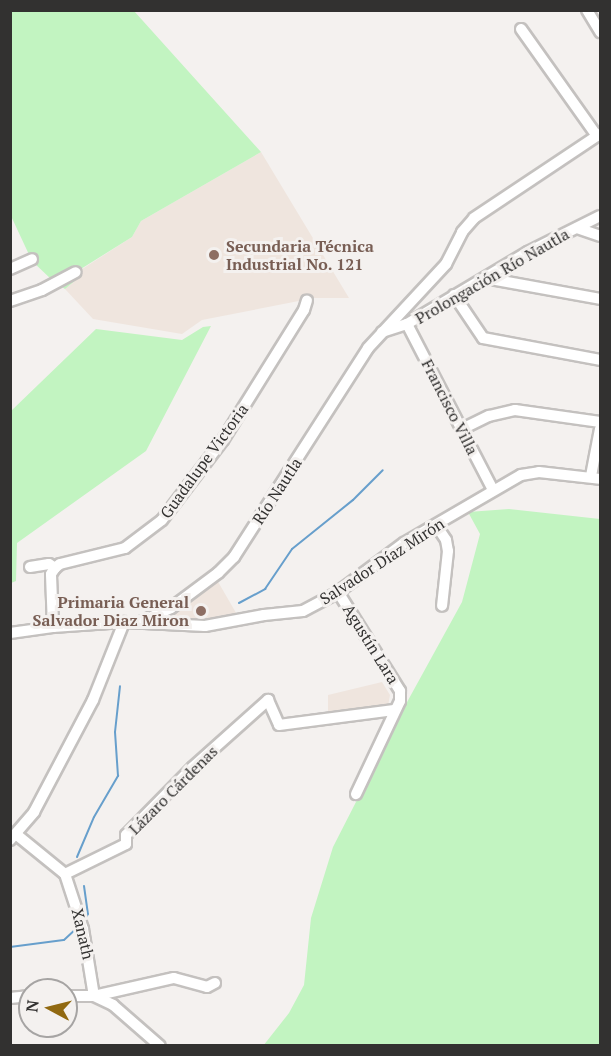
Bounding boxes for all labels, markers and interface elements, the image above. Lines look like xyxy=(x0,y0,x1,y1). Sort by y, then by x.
street label: Prolongación Río Nautla xyxy=(412,224,572,328)
place label: Secundaria Técnica Industrial No. 121 xyxy=(226,236,374,274)
marker: Secundaria Técnica Industrial No. 121 xyxy=(207,248,221,262)
street label: Francisco Villa xyxy=(418,356,482,458)
street label: Guadalupe Victoria xyxy=(156,400,252,522)
street label: Río Nautla xyxy=(248,454,306,528)
street label: Salvador Díaz Mirón xyxy=(316,514,448,608)
place label: Primaria General Salvador Diaz Miron xyxy=(33,592,189,630)
street label: Agustín Lara xyxy=(339,601,403,687)
marker: Primaria General Salvador Diaz Miron xyxy=(194,604,208,618)
street label: Lázaro Cárdenas xyxy=(125,742,221,838)
street label: Xanath xyxy=(68,907,98,961)
north arrow xyxy=(18,978,78,1038)
text: N xyxy=(20,999,44,1013)

